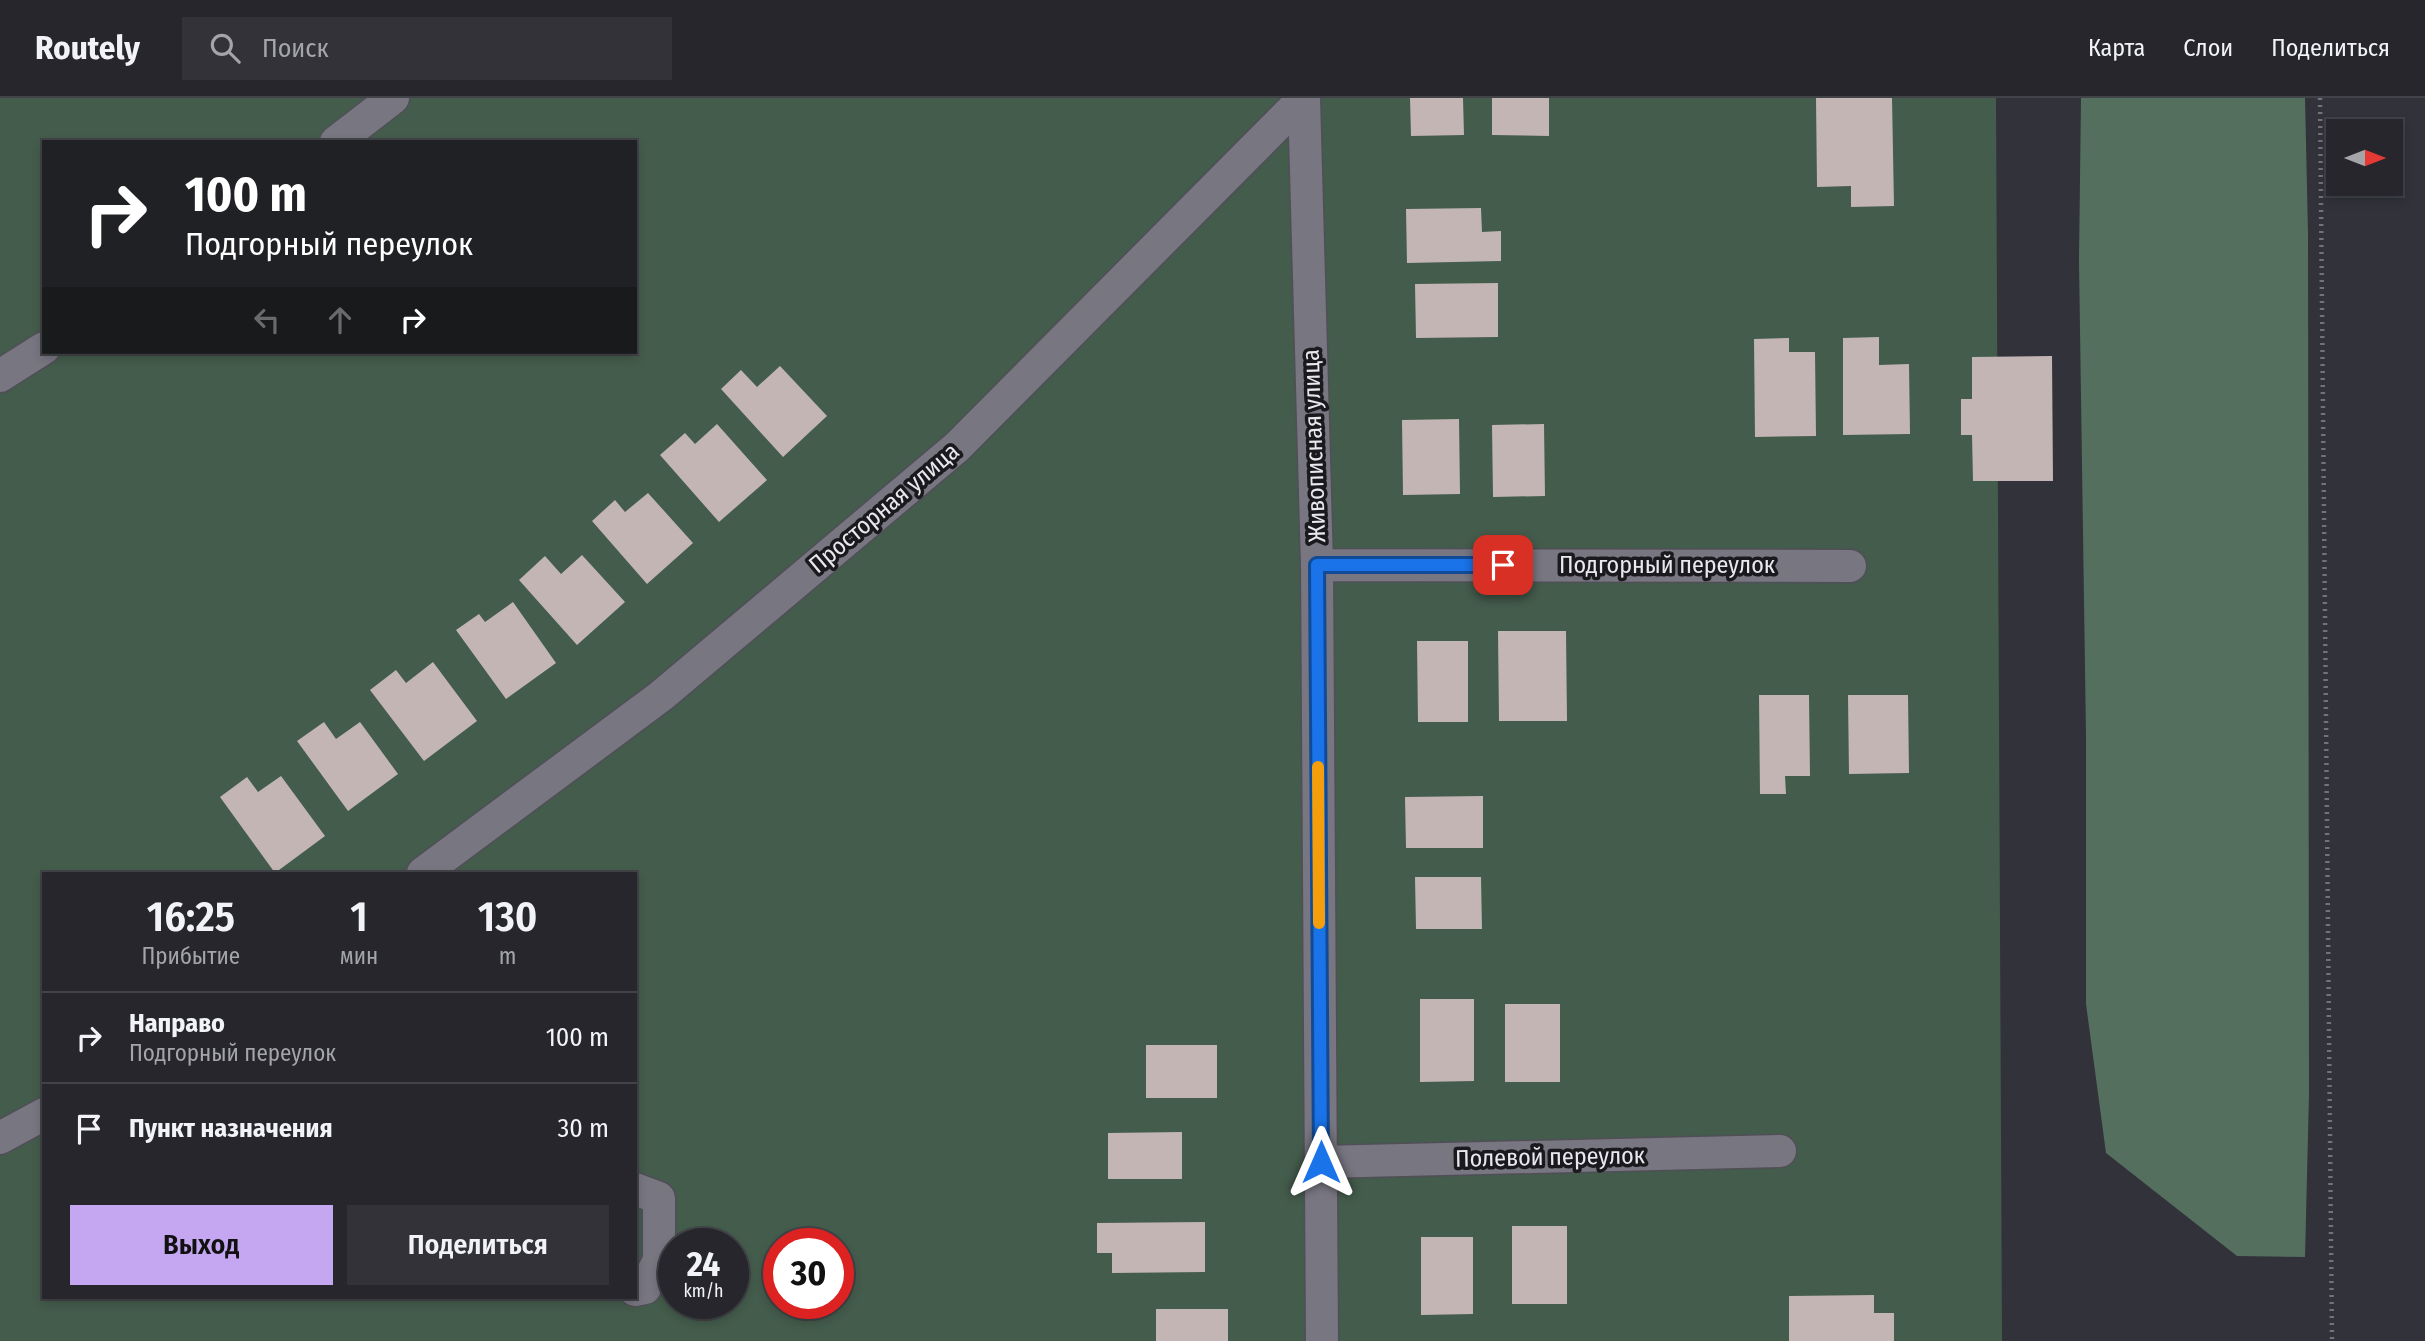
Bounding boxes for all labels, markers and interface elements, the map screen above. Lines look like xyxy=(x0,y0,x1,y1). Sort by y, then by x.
search box xyxy=(182,17,672,80)
text: Routely xyxy=(35,28,140,68)
icon: search xyxy=(206,29,244,67)
text: Поиск xyxy=(262,33,329,64)
text: Карта xyxy=(2088,34,2145,62)
text: Слои xyxy=(2183,34,2233,62)
text: Поделиться xyxy=(2271,34,2390,62)
north arrow xyxy=(2326,119,2403,196)
map controls xyxy=(2326,119,2403,196)
text: 100 m xyxy=(185,165,307,224)
icon: right xyxy=(70,168,161,259)
text: Подгорный переулок xyxy=(185,225,473,263)
icon: left xyxy=(248,301,286,339)
icon: ahead xyxy=(321,301,359,339)
icon: right xyxy=(394,301,432,339)
street label: Живописная улица xyxy=(1297,349,1331,543)
street label: Просторная улица xyxy=(803,437,965,579)
pin xyxy=(1473,535,1533,595)
icon: arrive xyxy=(1484,546,1522,584)
street label: Подгорный переулок xyxy=(1559,551,1776,579)
text: 16:25 xyxy=(147,892,235,942)
text: 1 xyxy=(350,892,368,942)
text: 130 xyxy=(478,892,538,942)
text: Прибытие xyxy=(141,942,240,970)
text: мин xyxy=(340,942,378,970)
text: m xyxy=(499,942,516,970)
text: Направо xyxy=(129,1008,225,1039)
icon: right xyxy=(70,1019,108,1057)
text: 100 m xyxy=(546,1022,609,1053)
text: Подгорный переулок xyxy=(129,1039,336,1067)
icon: arrive xyxy=(70,1110,108,1148)
text: Пункт назначения xyxy=(129,1113,333,1144)
text: 30 m xyxy=(558,1113,609,1144)
position arrow xyxy=(1284,1125,1358,1199)
street label: Полевой переулок xyxy=(1455,1141,1646,1173)
button: Выход xyxy=(70,1205,333,1285)
button: Поделиться xyxy=(347,1205,609,1285)
speed limit sign: 30 xyxy=(763,1228,854,1319)
text: 24 xyxy=(687,1243,720,1285)
text: km/h xyxy=(683,1280,724,1302)

